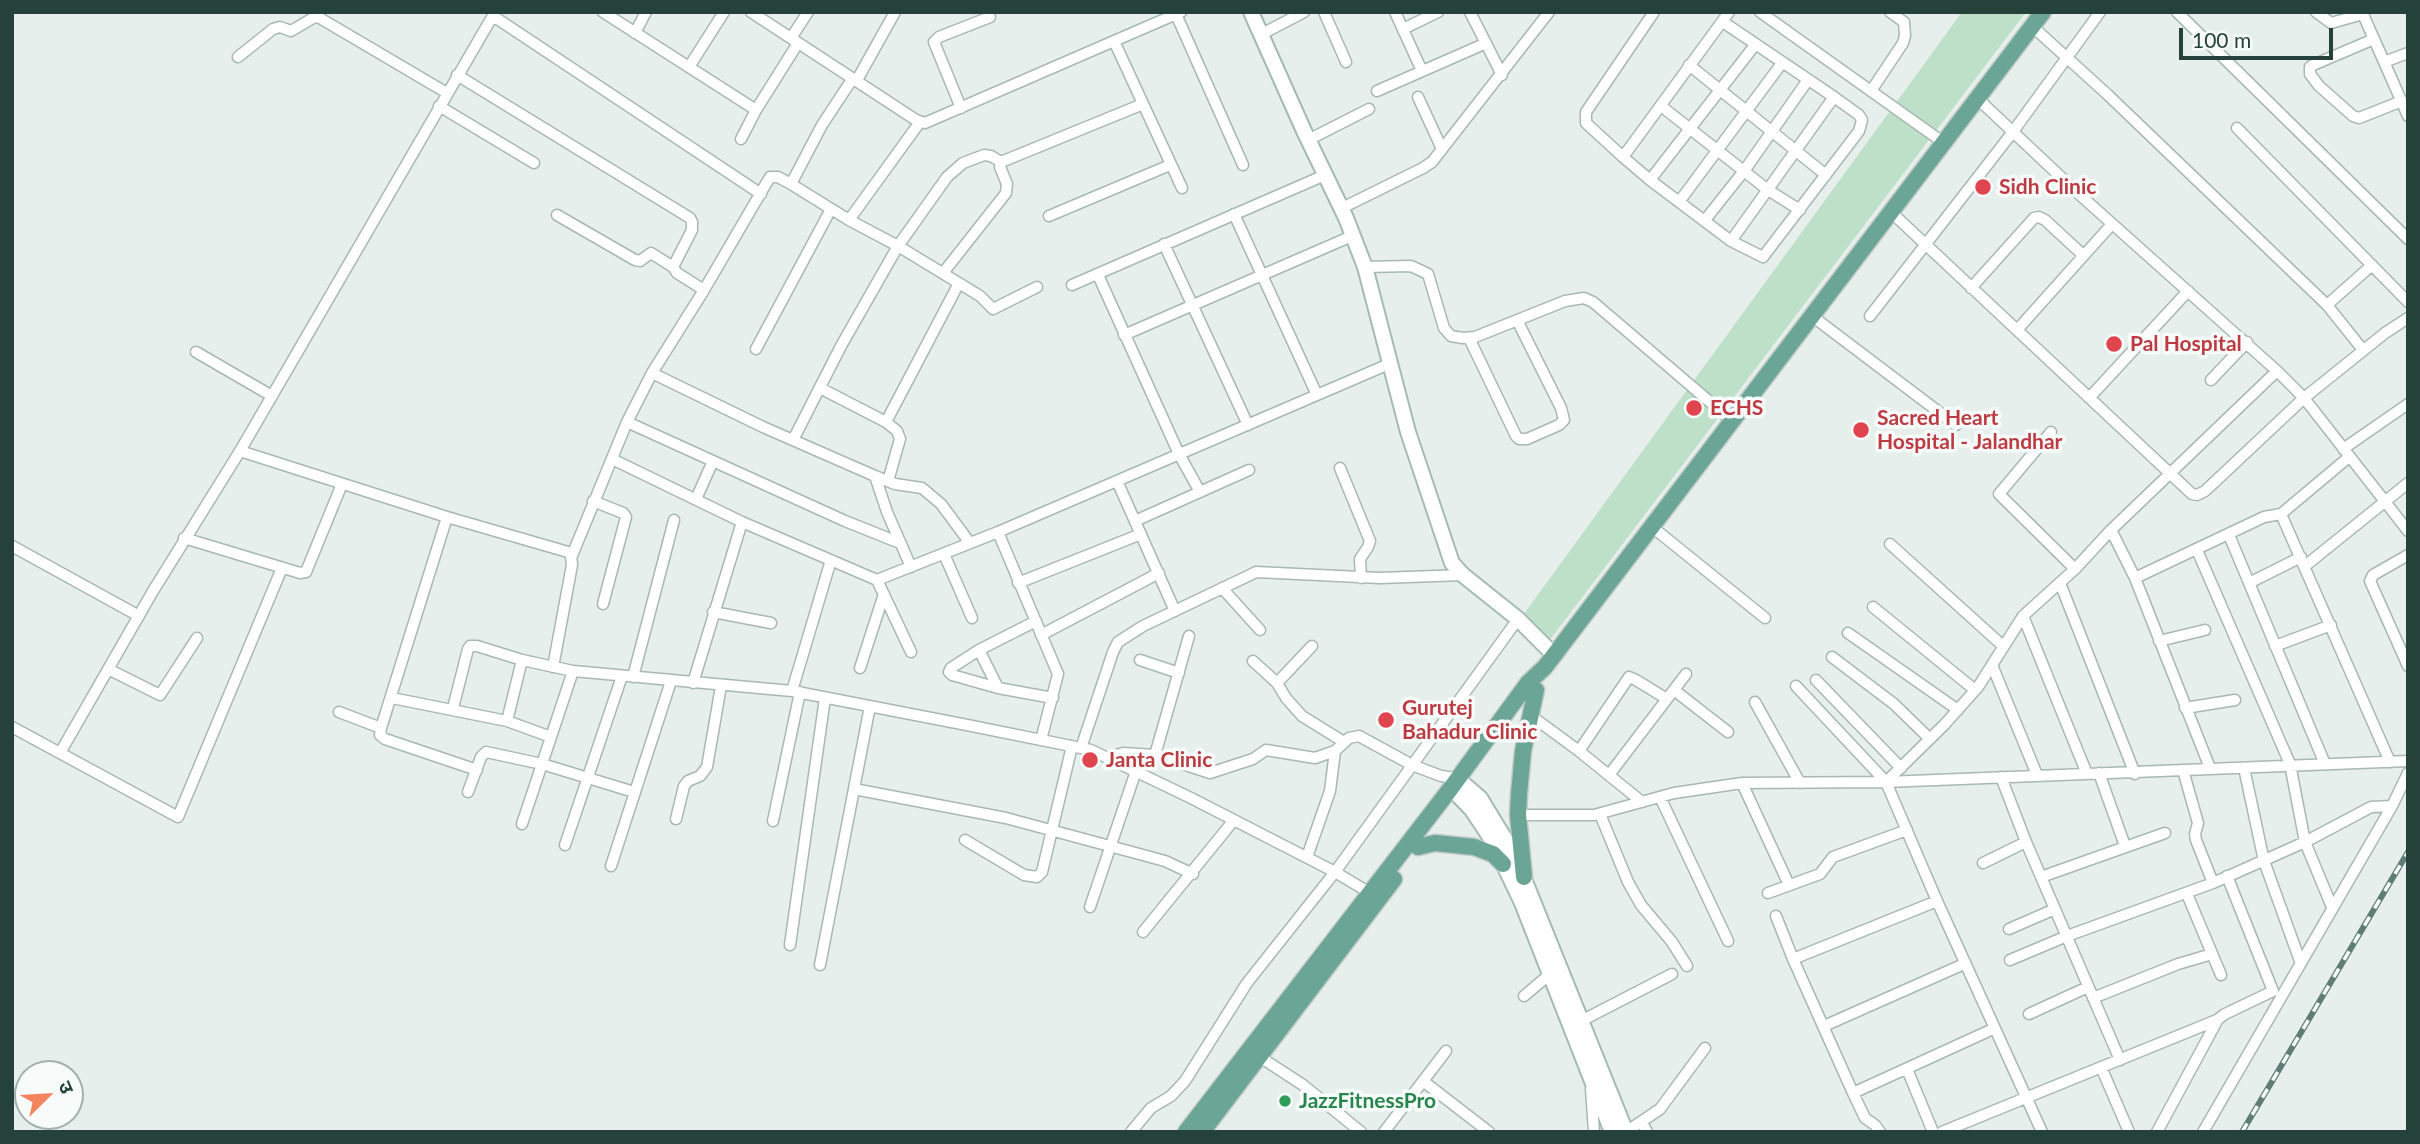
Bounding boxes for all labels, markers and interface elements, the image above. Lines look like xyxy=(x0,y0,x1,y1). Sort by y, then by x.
scale bar xyxy=(2182,14,2336,58)
text: 100 m xyxy=(2192,27,2251,52)
place label: Sidh Clinic xyxy=(1999,174,2096,200)
marker: Sidh Clinic xyxy=(1973,177,1993,197)
place label: Pal Hospital xyxy=(2130,331,2242,357)
marker: Pal Hospital xyxy=(2104,334,2124,354)
place label: ECHS xyxy=(1710,395,1763,421)
marker: ECHS xyxy=(1684,398,1704,418)
place label: Sacred Heart Hospital - Jalandhar xyxy=(1877,405,2062,455)
marker: Sacred Heart Hospital - Jalandhar xyxy=(1851,420,1871,440)
place label: Gurutej Bahadur Clinic xyxy=(1402,695,1537,745)
marker: Gurutej Bahadur Clinic xyxy=(1376,710,1396,730)
place label: Janta Clinic xyxy=(1106,747,1212,773)
marker: Janta Clinic xyxy=(1080,750,1100,770)
north arrow xyxy=(14,1060,84,1130)
text: उ xyxy=(54,1077,80,1097)
place label: JazzFitnessPro xyxy=(1299,1088,1436,1114)
marker: JazzFitnessPro xyxy=(1277,1093,1293,1109)

